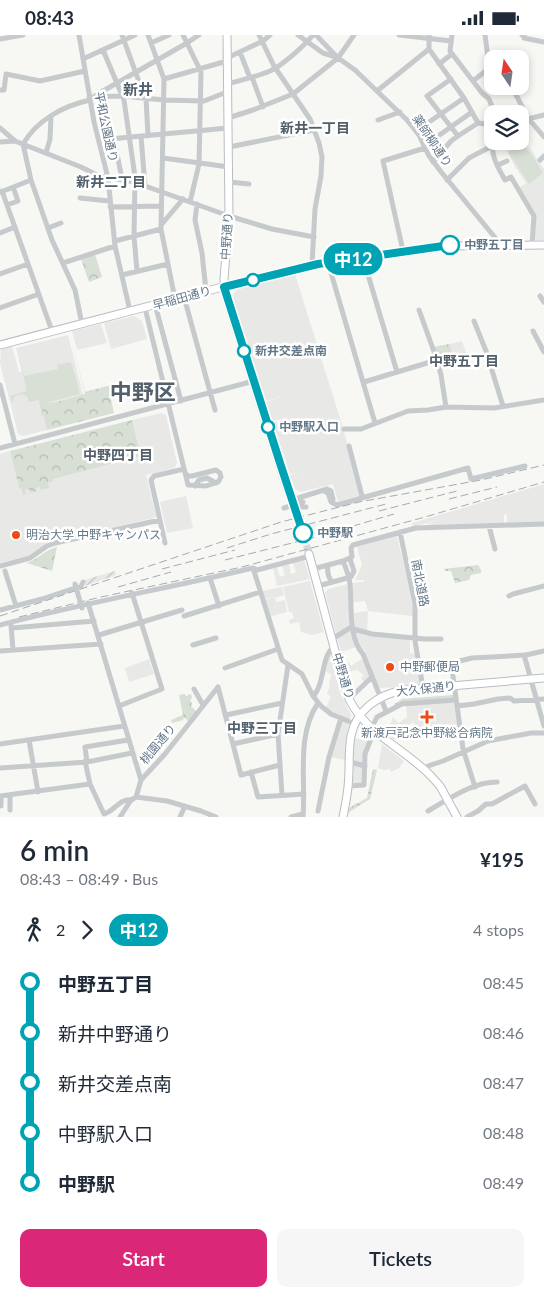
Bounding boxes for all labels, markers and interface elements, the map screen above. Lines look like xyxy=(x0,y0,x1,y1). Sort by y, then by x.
text: 08:43 xyxy=(25,6,74,29)
north arrow xyxy=(484,50,529,95)
map controls xyxy=(484,50,529,150)
district label: 新井 xyxy=(123,80,153,98)
street label: 平和公園通り xyxy=(92,90,121,164)
button: layers xyxy=(484,105,529,150)
street label: 薬師柳通り xyxy=(409,112,455,170)
district label: 新井一丁目 xyxy=(280,119,350,136)
district label: 新井二丁目 xyxy=(76,173,146,190)
street label: 中野通り xyxy=(217,211,236,260)
marker: 中野五丁目 xyxy=(440,235,460,255)
place label: 中野五丁目 xyxy=(464,237,524,252)
line badge: 中12 xyxy=(324,243,382,275)
text: 中12 xyxy=(334,248,372,270)
unlabelled marker xyxy=(246,273,260,287)
street label: 早稲田通り xyxy=(151,283,213,313)
place label: 新井交差点南 xyxy=(255,343,327,358)
marker: 新井交差点南 xyxy=(237,344,251,358)
district label: 中野五丁目 xyxy=(429,352,499,369)
district label: 中野区 xyxy=(110,378,176,405)
place label: 中野駅入口 xyxy=(279,419,339,434)
marker: 中野駅入口 xyxy=(261,420,275,434)
district label: 中野四丁目 xyxy=(83,446,153,463)
marker: 中野駅 xyxy=(293,523,313,543)
place label: 中野駅 xyxy=(317,525,353,540)
place label: 明治大学 中野キャンパス xyxy=(26,527,161,542)
marker: 明治大学 中野キャンパス xyxy=(10,529,22,541)
street label: 南北道路 xyxy=(409,558,432,608)
street label: 中野通り xyxy=(329,651,358,701)
place label: 中野郵便局 xyxy=(400,659,460,674)
marker: 中野郵便局 xyxy=(384,661,396,673)
street label: 大久保通り xyxy=(395,678,457,699)
marker: 新渡戸記念中野総合病院 xyxy=(420,710,434,724)
district label: 中野三丁目 xyxy=(227,719,297,736)
street label: 桃園通り xyxy=(136,720,179,767)
place label: 新渡戸記念中野総合病院 xyxy=(361,725,493,740)
text: 6 min xyxy=(20,833,89,867)
text: ¥195 xyxy=(480,848,524,871)
text: 08:43 – 08:49 · Bus xyxy=(20,869,158,888)
icon: walk xyxy=(20,916,48,944)
icon: forward xyxy=(73,916,101,944)
text: 中12 xyxy=(119,919,158,941)
text: 2 xyxy=(56,920,65,939)
text: 4 stops xyxy=(473,920,524,939)
text: 中野五丁目 xyxy=(58,972,153,995)
text: 08:45 xyxy=(483,973,524,992)
text: 新井中野通り xyxy=(58,1022,172,1045)
text: 08:46 xyxy=(483,1023,524,1042)
text: 新井交差点南 xyxy=(58,1072,172,1095)
text: 08:47 xyxy=(483,1073,524,1092)
text: 中野駅入口 xyxy=(58,1122,153,1145)
text: 08:48 xyxy=(483,1123,524,1142)
text: 中野駅 xyxy=(58,1172,115,1195)
text: 08:49 xyxy=(483,1173,524,1192)
button: Start xyxy=(20,1229,267,1287)
button: Tickets xyxy=(277,1229,524,1287)

